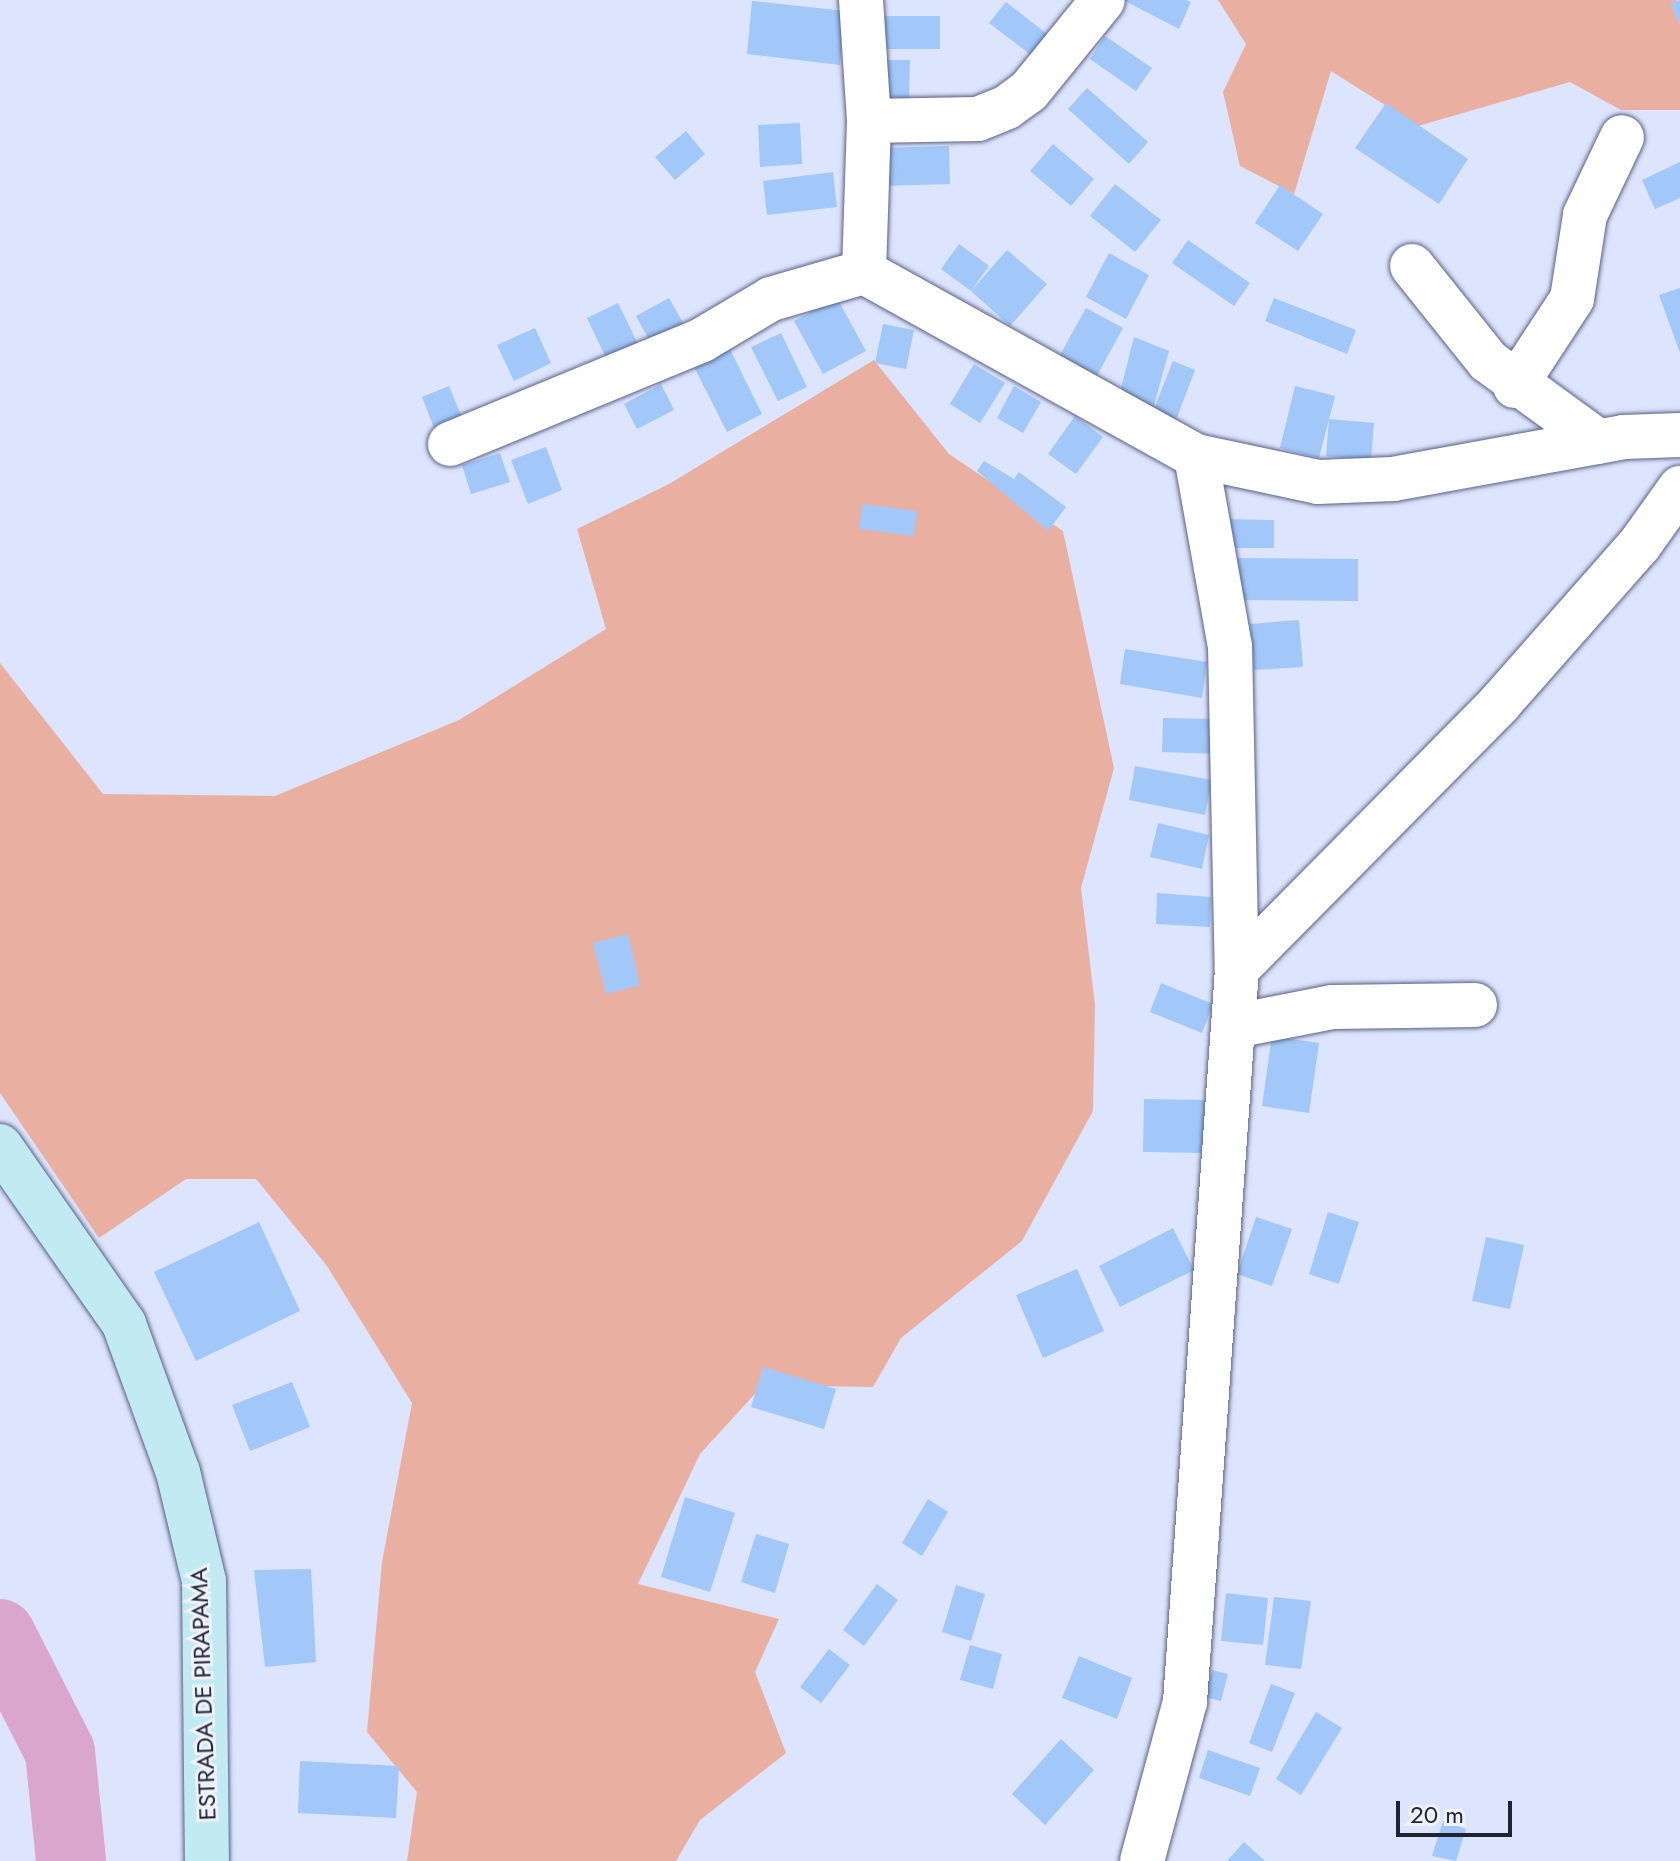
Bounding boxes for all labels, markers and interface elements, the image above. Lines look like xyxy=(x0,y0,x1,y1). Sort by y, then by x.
street label: ESTRADA DE PIRAPAMA xyxy=(184,1567,222,1821)
scale bar xyxy=(1400,1785,1516,1835)
text: 20 m xyxy=(1410,1797,1464,1832)

